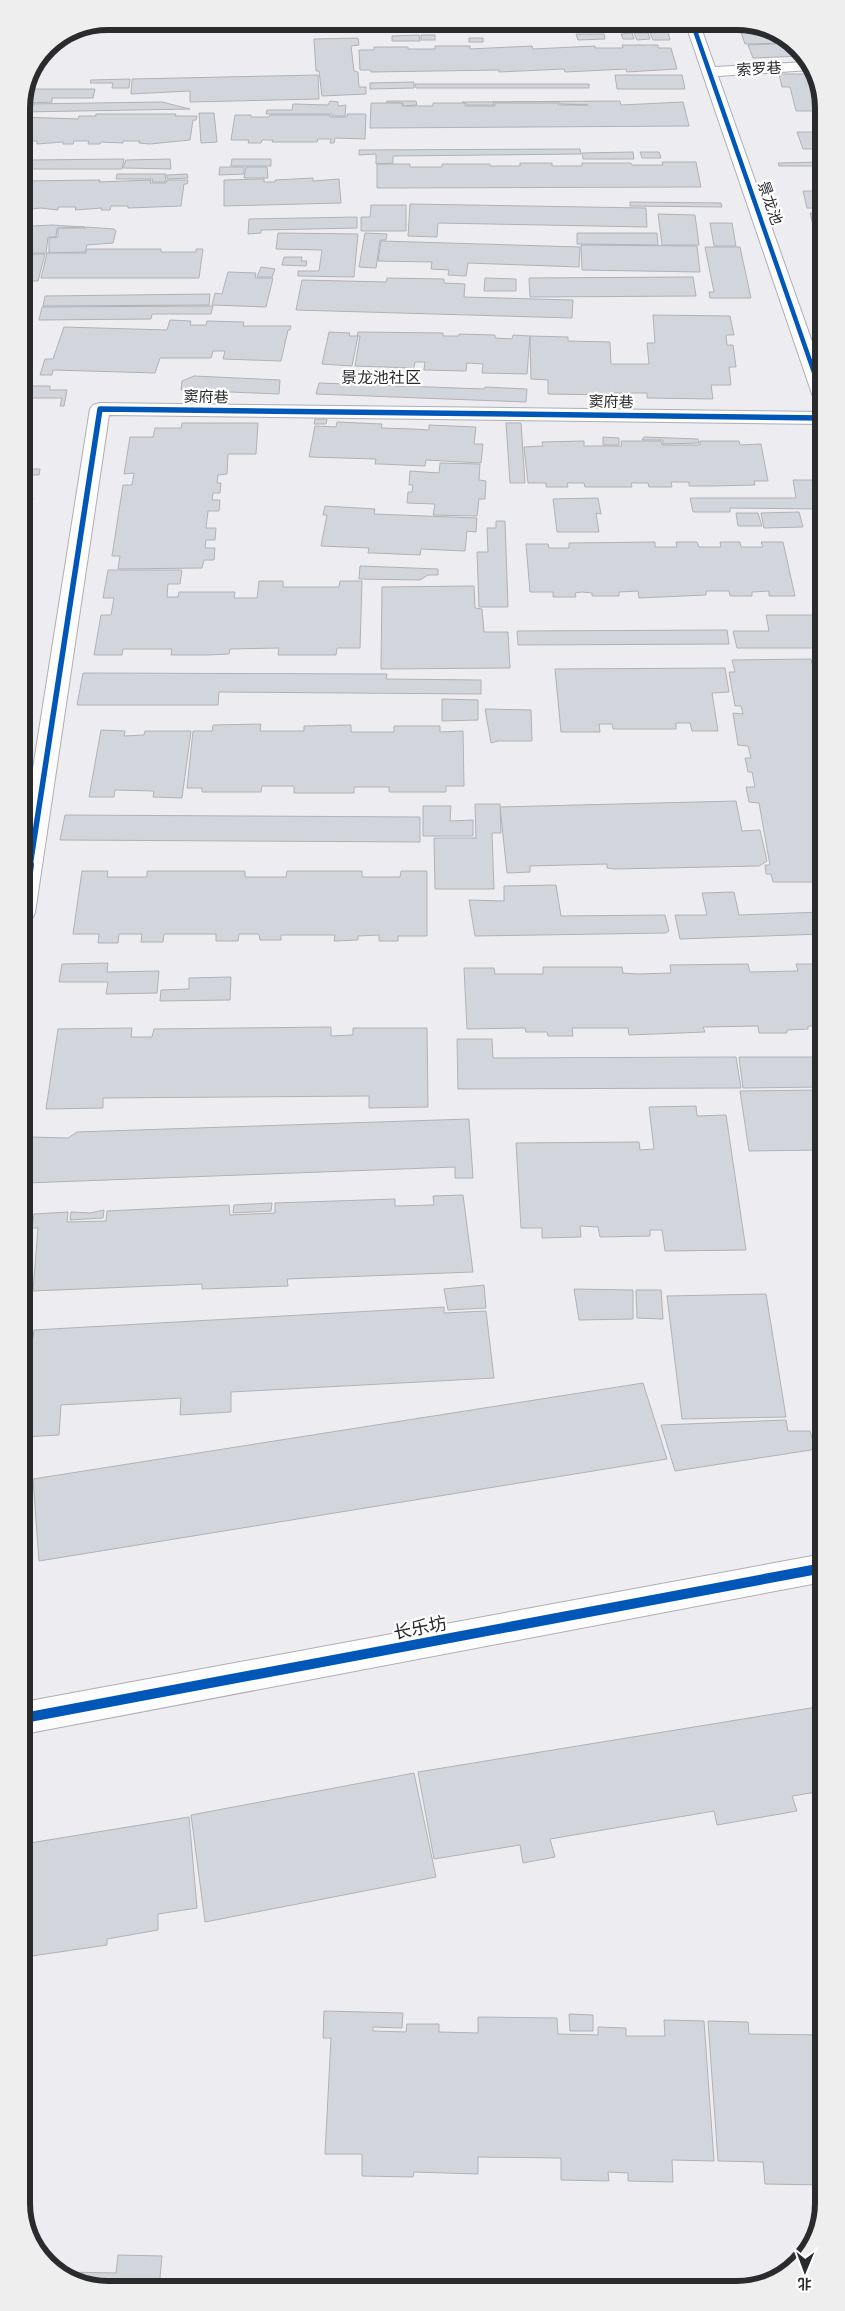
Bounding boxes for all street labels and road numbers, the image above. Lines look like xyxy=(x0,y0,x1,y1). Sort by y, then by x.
street label: 索罗巷 xyxy=(736,58,782,78)
street label: 景龙池 xyxy=(755,178,787,227)
street label: 窦府巷 xyxy=(183,387,229,405)
street label: 窦府巷 xyxy=(588,392,634,410)
street label: 长乐坊 xyxy=(391,1611,448,1643)

